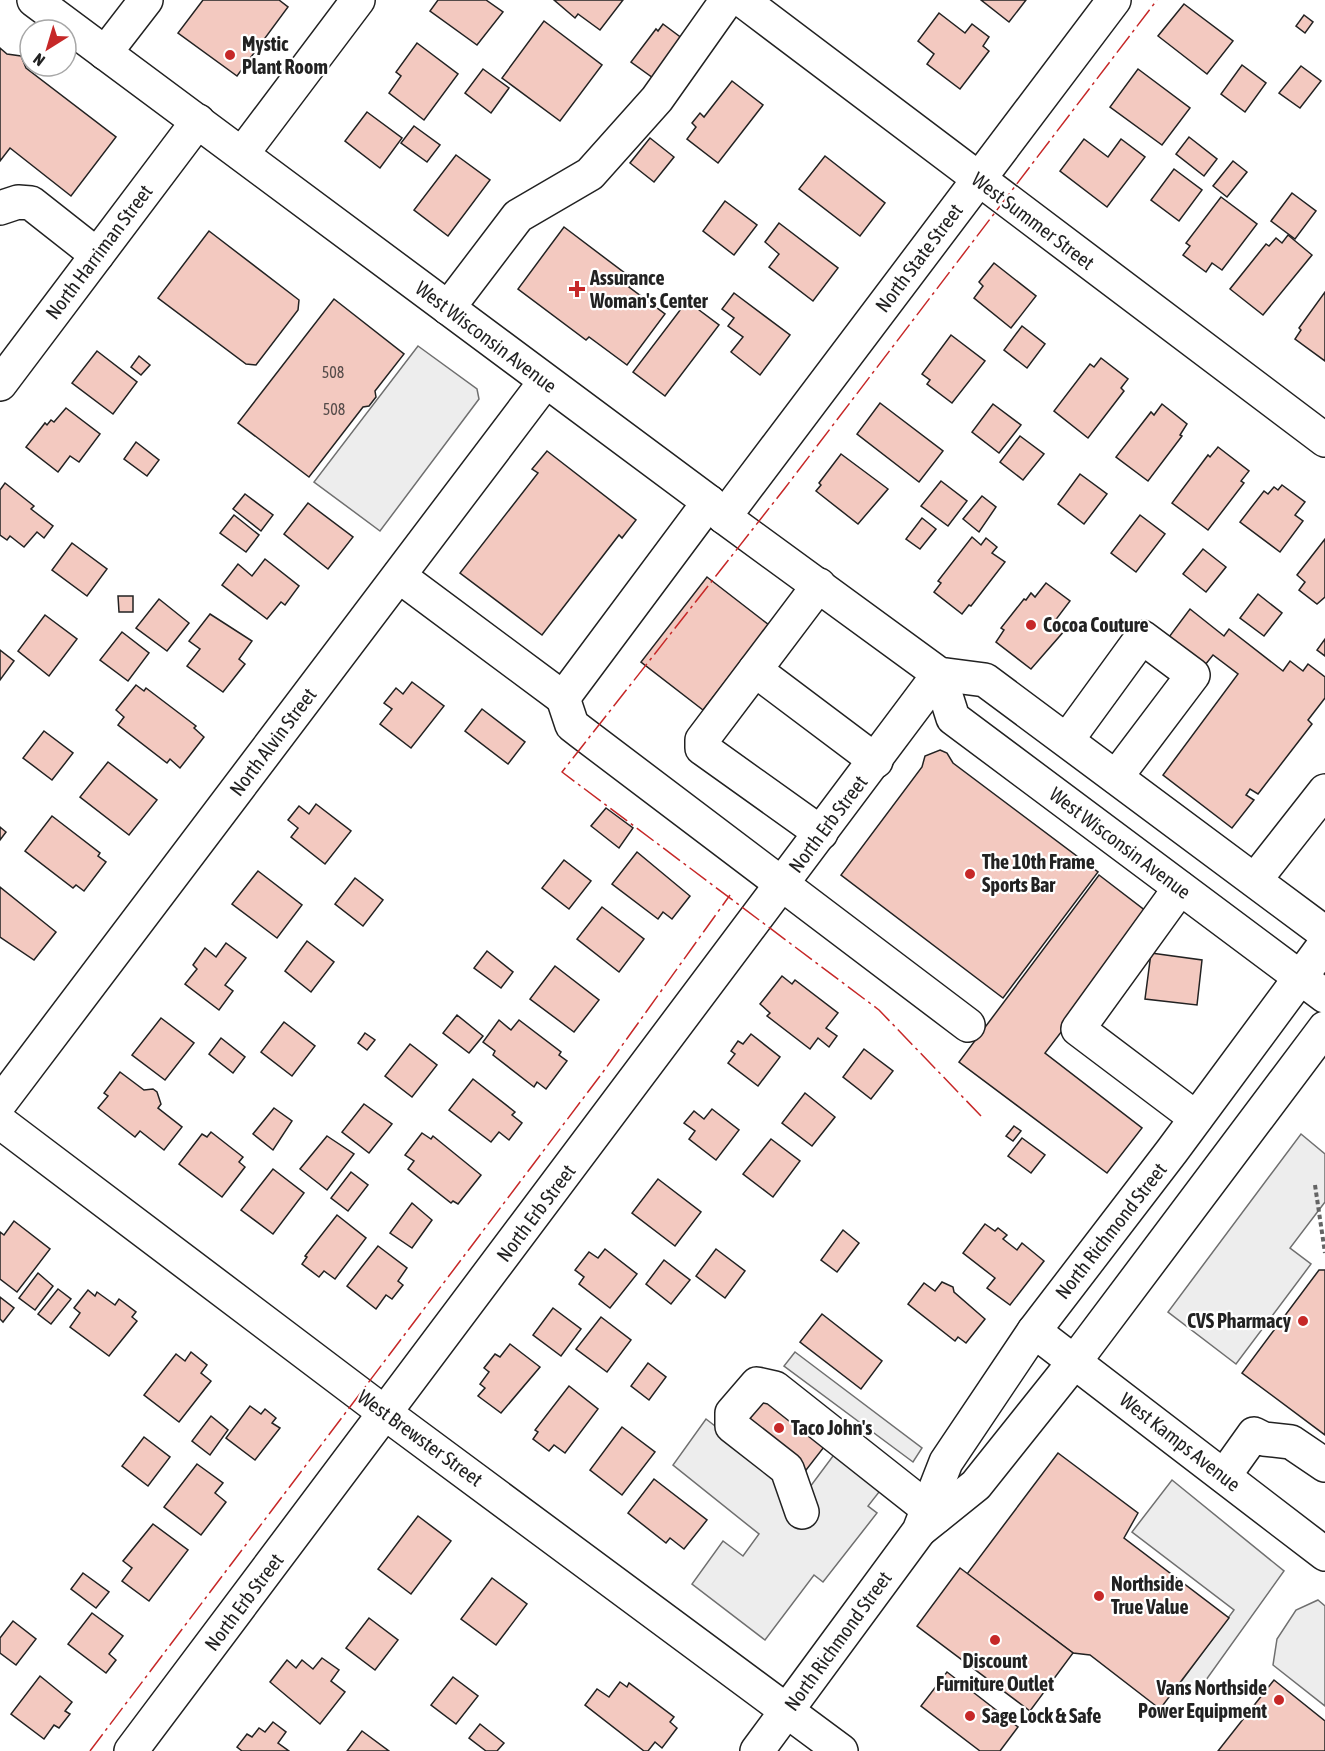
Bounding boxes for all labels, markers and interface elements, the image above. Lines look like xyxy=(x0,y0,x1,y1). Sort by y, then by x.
north arrow xyxy=(18,18,78,78)
place label: Mystic Plant Room xyxy=(242,32,328,78)
marker: Mystic Plant Room xyxy=(223,48,237,62)
text: N xyxy=(30,50,48,70)
street label: West Summer Street xyxy=(968,167,1099,274)
street label: North Harriman Street xyxy=(41,180,157,323)
street label: North State Street xyxy=(870,199,967,316)
place label: Assurance Woman's Center xyxy=(589,266,709,312)
street label: West Wisconsin Avenue xyxy=(411,276,561,397)
marker: Assurance Woman's Center xyxy=(568,280,586,298)
house number: 508 xyxy=(322,363,344,381)
house number: 508 xyxy=(323,400,345,418)
place label: Cocoa Couture xyxy=(1043,613,1149,636)
marker: Cocoa Couture xyxy=(1024,618,1038,632)
street label: North Alvin Street xyxy=(225,683,321,800)
street label: North Erb Street xyxy=(784,770,872,877)
street label: West Wisconsin Avenue xyxy=(1045,782,1195,903)
place label: The 10th Frame Sports Bar xyxy=(982,850,1095,896)
marker: The 10th Frame Sports Bar xyxy=(963,867,977,881)
street label: North Richmond Street xyxy=(1050,1158,1171,1303)
street label: North Erb Street xyxy=(492,1159,580,1266)
place label: CVS Pharmacy xyxy=(1187,1309,1292,1332)
marker: CVS Pharmacy xyxy=(1296,1314,1310,1328)
street label: West Brewster Street xyxy=(353,1385,487,1491)
street label: West Kamps Avenue xyxy=(1116,1388,1245,1496)
place label: Taco John's xyxy=(791,1416,872,1439)
marker: Taco John's xyxy=(772,1421,786,1435)
street label: North Erb Street xyxy=(200,1548,288,1655)
street label: North Richmond Street xyxy=(779,1566,896,1715)
place label: Northside True Value xyxy=(1111,1572,1189,1618)
marker: Northside True Value xyxy=(1092,1589,1106,1603)
marker: Discount Furniture Outlet xyxy=(988,1633,1002,1647)
place label: Discount Furniture Outlet xyxy=(936,1649,1054,1695)
place label: Vans Northside Power Equipment xyxy=(1138,1676,1267,1722)
marker: Vans Northside Power Equipment xyxy=(1272,1693,1286,1707)
place label: Sage Lock & Safe xyxy=(982,1704,1101,1727)
marker: Sage Lock & Safe xyxy=(963,1709,977,1723)

